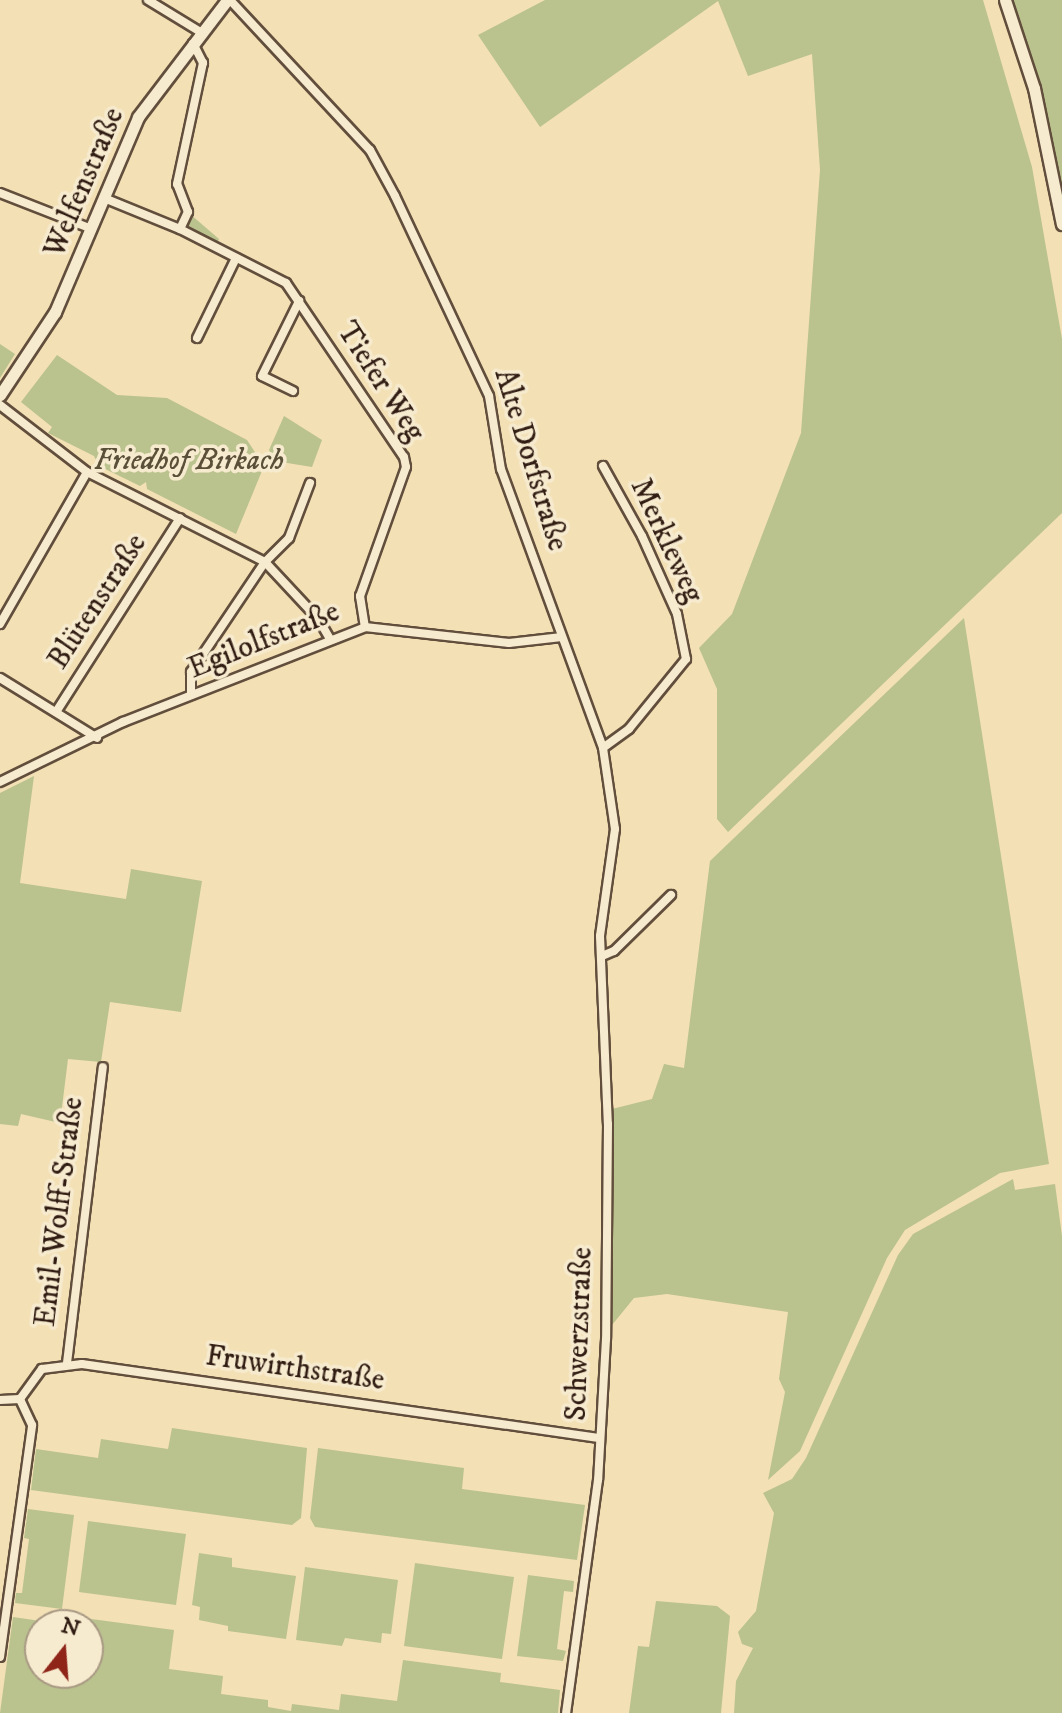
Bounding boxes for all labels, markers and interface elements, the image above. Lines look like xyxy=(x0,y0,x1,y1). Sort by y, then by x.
street label: Welfenstraße xyxy=(37,103,133,263)
street label: Tiefer Weg xyxy=(328,315,432,449)
street label: Alte Dorfstraße xyxy=(485,365,575,555)
park label: Friedhof Birkach xyxy=(94,443,284,479)
street label: Merkleweg xyxy=(622,473,710,609)
street label: Blütenstraße xyxy=(41,528,155,676)
street label: Egilolfstraße xyxy=(183,594,345,688)
street label: Emil-Wolff-Straße xyxy=(28,1095,92,1329)
street label: Schwerzstraße xyxy=(559,1246,601,1422)
street label: Fruwirthstraße xyxy=(203,1339,387,1399)
north arrow xyxy=(24,1609,104,1689)
text: N xyxy=(58,1612,83,1643)

